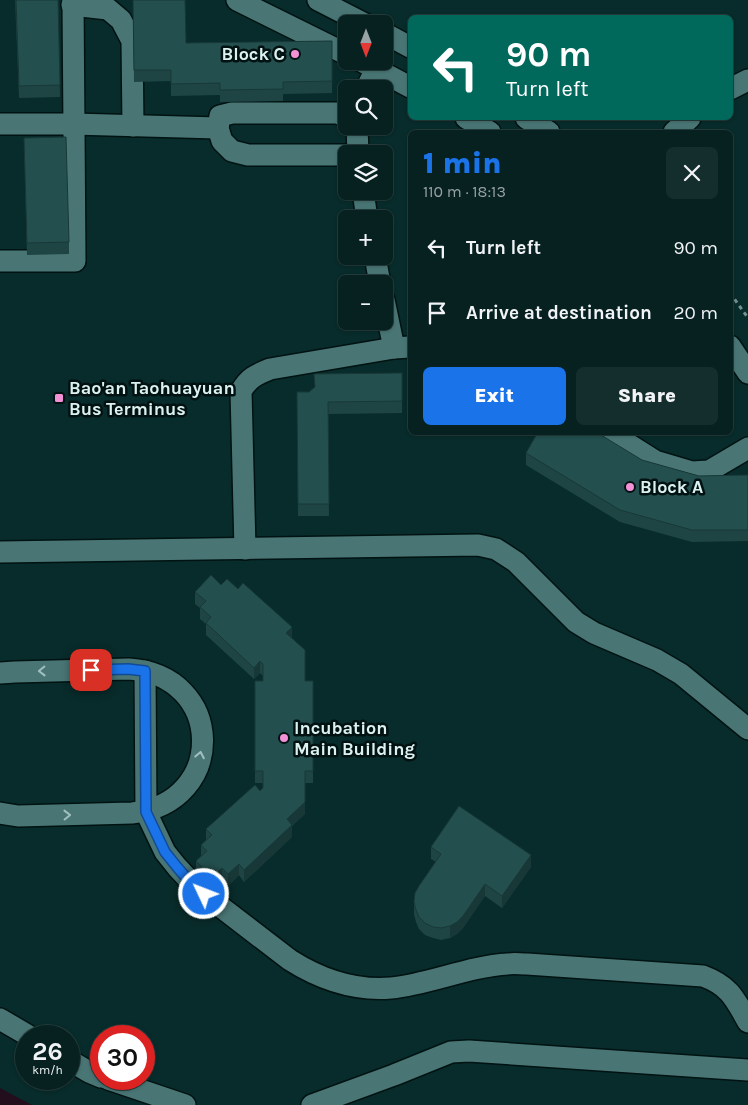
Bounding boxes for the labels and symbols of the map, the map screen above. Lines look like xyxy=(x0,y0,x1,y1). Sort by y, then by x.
north arrow xyxy=(338,15,392,70)
place label: Block C xyxy=(222,43,285,65)
marker: Block C xyxy=(289,48,301,60)
place label: Bao'an Taohuayuan Bus Terminus xyxy=(69,377,235,420)
marker: Bao'an Taohuayuan Bus Terminus xyxy=(53,392,65,404)
place label: Block A xyxy=(640,476,703,498)
marker: Block A xyxy=(624,481,636,493)
pin xyxy=(70,649,112,691)
one-way arrow xyxy=(38,666,46,676)
place label: Incubation Main Building xyxy=(294,717,415,760)
marker: Incubation Main Building xyxy=(278,732,290,744)
one-way arrow xyxy=(195,750,205,759)
one-way arrow xyxy=(63,809,71,820)
position arrow xyxy=(177,867,229,919)
speed limit sign: 30 xyxy=(90,1025,155,1090)

